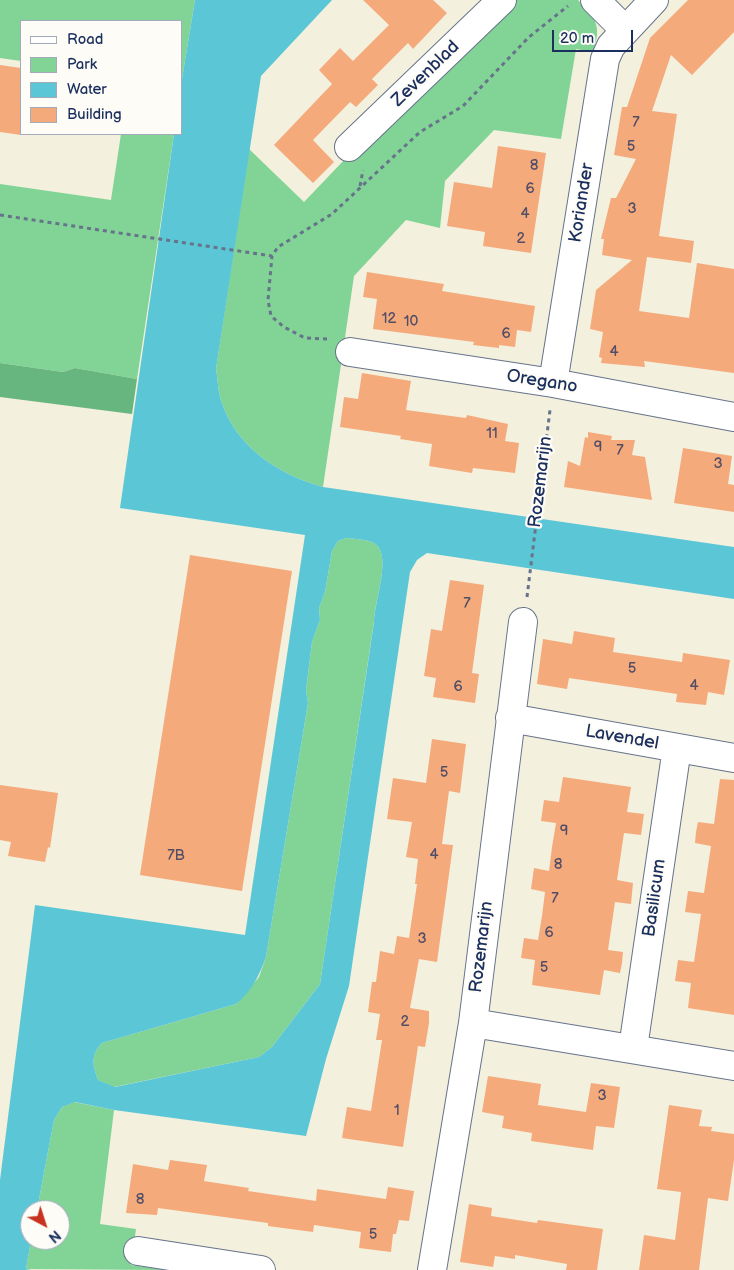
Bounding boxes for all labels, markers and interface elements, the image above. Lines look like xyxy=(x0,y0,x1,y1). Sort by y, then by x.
legend xyxy=(20,20,182,135)
scale bar xyxy=(554,20,635,52)
text: 20 m xyxy=(560,29,594,48)
text: Road xyxy=(67,30,103,49)
street label: Zevenblad xyxy=(388,37,464,111)
text: Park xyxy=(67,55,97,74)
text: Water xyxy=(67,80,107,99)
text: Building xyxy=(67,105,122,124)
house number: 7 xyxy=(632,114,640,132)
house number: 5 xyxy=(627,138,635,156)
house number: 8 xyxy=(530,157,538,175)
street label: Koriander xyxy=(565,162,599,244)
house number: 6 xyxy=(525,180,535,198)
house number: 3 xyxy=(627,200,637,218)
house number: 4 xyxy=(520,205,530,223)
house number: 2 xyxy=(517,230,525,248)
house number: 12 xyxy=(382,310,396,328)
house number: 10 xyxy=(404,313,418,331)
house number: 6 xyxy=(501,325,511,343)
house number: 4 xyxy=(609,343,619,361)
street label: Oregano xyxy=(505,366,579,398)
house number: 11 xyxy=(486,425,498,443)
street label: Rozemarijn xyxy=(525,435,557,529)
house number: 9 xyxy=(594,438,602,456)
house number: 7 xyxy=(616,442,624,460)
house number: 3 xyxy=(713,455,723,473)
house number: 7 xyxy=(463,595,471,613)
house number: 5 xyxy=(628,660,636,678)
house number: 4 xyxy=(689,677,699,695)
house number: 6 xyxy=(453,678,463,696)
street label: Lavendel xyxy=(584,721,660,755)
house number: 5 xyxy=(440,764,448,782)
house number: 9 xyxy=(560,822,568,840)
house number: 4 xyxy=(429,846,439,864)
house number: 7B xyxy=(167,847,185,865)
house number: 8 xyxy=(554,856,562,874)
street label: Basilicum xyxy=(639,858,671,938)
house number: 7 xyxy=(551,890,559,908)
street label: Rozemarijn xyxy=(466,900,498,994)
house number: 6 xyxy=(544,924,554,942)
house number: 3 xyxy=(417,930,427,948)
house number: 5 xyxy=(540,959,548,977)
house number: 2 xyxy=(401,1013,409,1031)
house number: 3 xyxy=(597,1087,607,1105)
house number: 1 xyxy=(394,1102,400,1120)
house number: 8 xyxy=(136,1191,144,1209)
north arrow xyxy=(20,1200,70,1250)
text: N xyxy=(45,1226,64,1246)
house number: 5 xyxy=(369,1226,377,1244)

